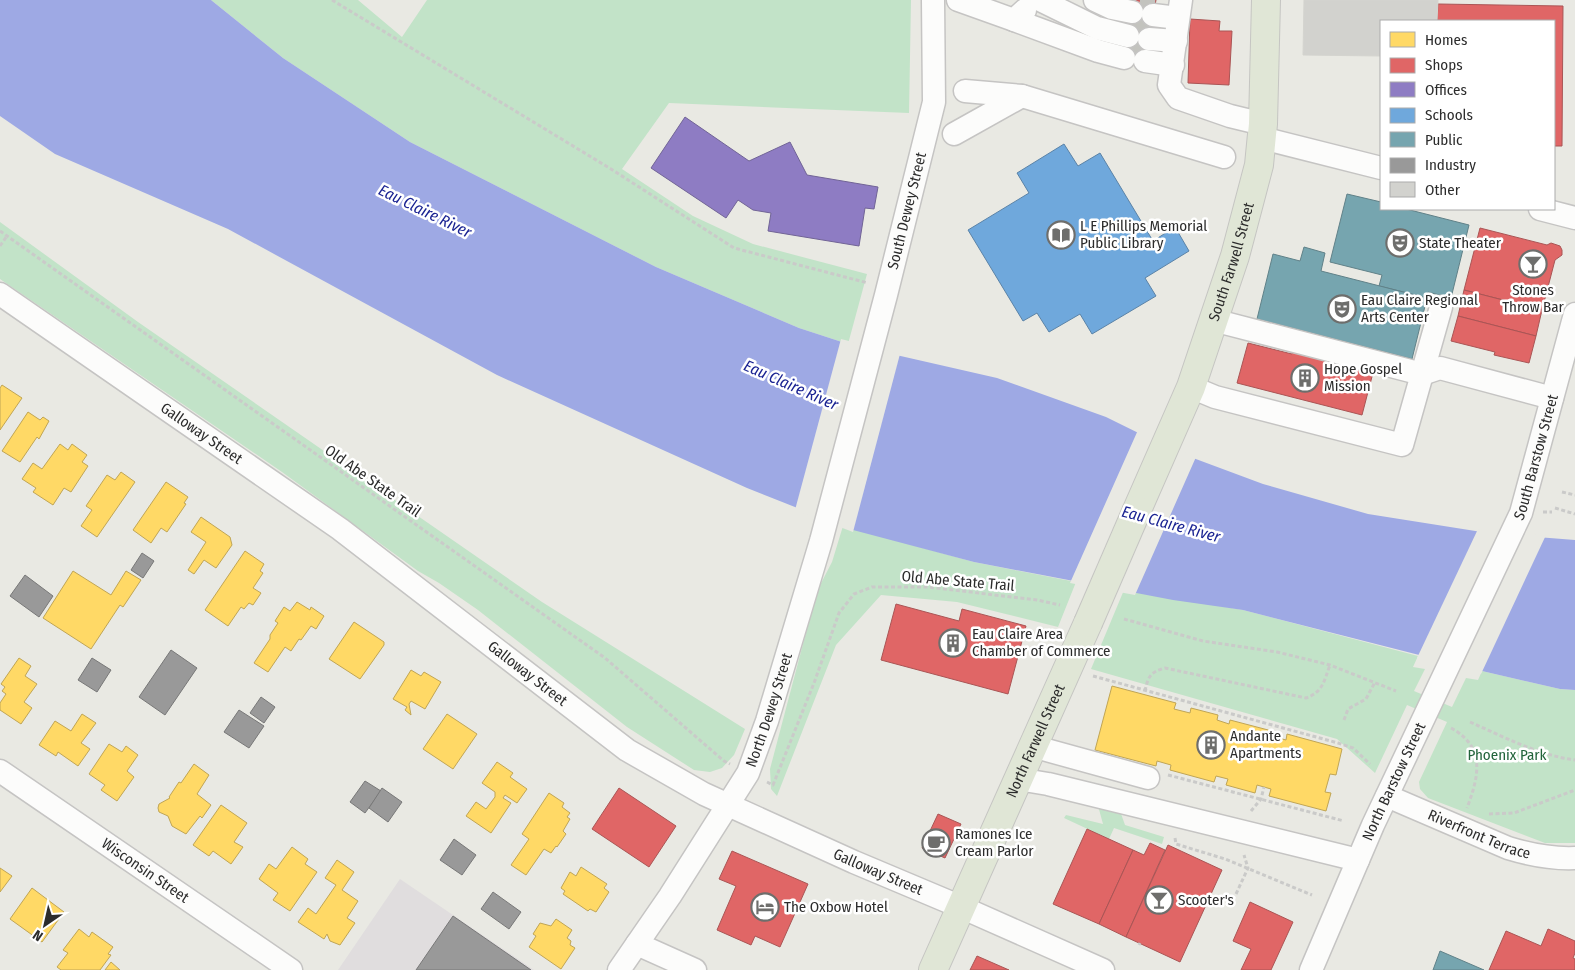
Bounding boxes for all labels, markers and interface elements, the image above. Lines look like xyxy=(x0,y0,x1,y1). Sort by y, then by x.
legend xyxy=(1380,20,1555,210)
text: Homes xyxy=(1425,31,1467,49)
text: Shops xyxy=(1425,56,1463,74)
text: Offices xyxy=(1425,81,1467,99)
text: Schools xyxy=(1425,106,1473,124)
text: Public xyxy=(1425,131,1463,149)
street label: South Dewey Street xyxy=(884,150,930,271)
text: Industry xyxy=(1425,156,1476,174)
water label: Eau Claire River xyxy=(375,180,475,242)
text: Other xyxy=(1425,181,1461,199)
street label: South Farwell Street xyxy=(1205,200,1258,324)
place label: L E Phillips Memorial Public Library xyxy=(1080,217,1207,252)
library icon: L E Phillips Memorial Public Library xyxy=(1046,220,1076,250)
theatre icon: State Theater xyxy=(1385,228,1415,258)
place label: State Theater xyxy=(1419,234,1502,252)
bar icon: Stones Throw Bar xyxy=(1518,249,1548,279)
place label: Stones Throw Bar xyxy=(1502,281,1565,316)
place label: Eau Claire Regional Arts Center xyxy=(1361,291,1478,326)
theatre icon: Eau Claire Regional Arts Center xyxy=(1327,294,1357,324)
water label: Eau Claire River xyxy=(741,356,841,414)
place label: Hope Gospel Mission xyxy=(1324,360,1402,395)
building icon: Hope Gospel Mission xyxy=(1290,363,1320,393)
street label: South Barstow Street xyxy=(1510,392,1562,523)
street label: Galloway Street xyxy=(157,399,246,468)
street label: Old Abe State Trail xyxy=(321,441,425,521)
water label: Eau Claire River xyxy=(1120,502,1223,546)
street label: Old Abe State Trail xyxy=(901,567,1015,595)
place label: Eau Claire Area Chamber of Commerce xyxy=(972,625,1110,660)
building icon: Eau Claire Area Chamber of Commerce xyxy=(938,628,968,658)
street label: Galloway Street xyxy=(484,637,571,710)
street label: North Dewey Street xyxy=(742,651,796,770)
street label: North Farwell Street xyxy=(1002,681,1069,800)
street label: North Barstow Street xyxy=(1358,719,1429,843)
place label: Andante Apartments xyxy=(1230,727,1301,762)
building icon: Andante Apartments xyxy=(1196,730,1226,760)
park label: Phoenix Park xyxy=(1467,746,1547,764)
street label: Riverfront Terrace xyxy=(1425,806,1532,863)
place label: Ramones Ice Cream Parlor xyxy=(955,825,1034,860)
cafe icon: Ramones Ice Cream Parlor xyxy=(921,828,951,858)
street label: Wisconsin Street xyxy=(98,834,193,907)
street label: Galloway Street xyxy=(831,845,926,899)
bar icon: Scooter's xyxy=(1144,885,1174,915)
place label: Scooter's xyxy=(1178,891,1234,909)
hotel icon: The Oxbow Hotel xyxy=(750,892,780,922)
place label: The Oxbow Hotel xyxy=(784,898,888,916)
north arrow xyxy=(20,900,70,950)
text: N xyxy=(30,926,46,945)

